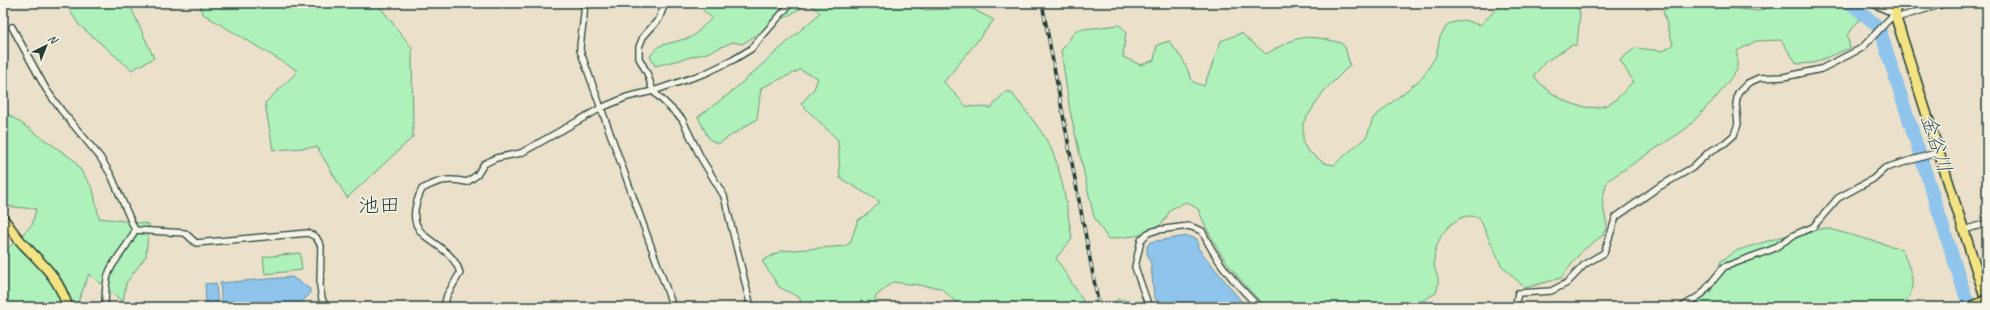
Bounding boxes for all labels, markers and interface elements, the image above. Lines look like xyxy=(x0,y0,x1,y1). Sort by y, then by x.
north arrow xyxy=(26,26,66,66)
text: N xyxy=(46,31,62,48)
water label: 金谷川 xyxy=(1915,111,1958,176)
district label: 池田 xyxy=(358,192,400,218)

